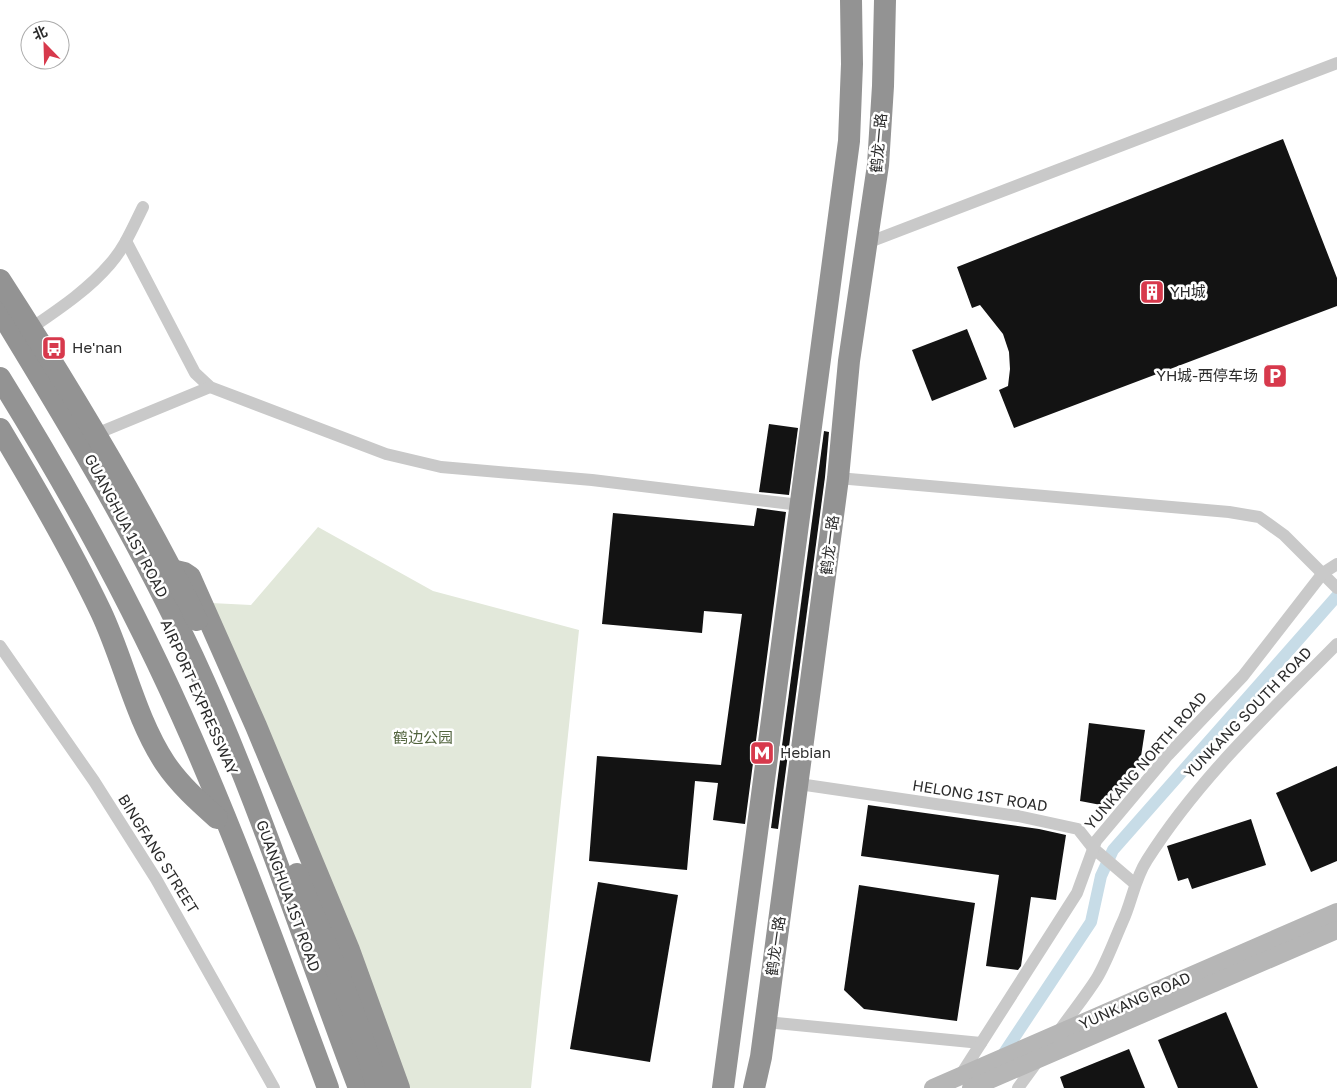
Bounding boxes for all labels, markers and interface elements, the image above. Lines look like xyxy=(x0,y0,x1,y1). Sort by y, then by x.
north arrow xyxy=(20,20,70,70)
text: 北 xyxy=(30,22,49,43)
street label: 鹤龙一路 xyxy=(866,112,890,174)
building icon: YH城 xyxy=(1139,279,1165,305)
place label: YH城 xyxy=(1170,282,1206,300)
bus stop icon: He'nan xyxy=(41,335,67,361)
place label: He'nan xyxy=(72,338,122,356)
parking icon: YH城-西停车场 xyxy=(1262,363,1288,389)
place label: YH城-西停车场 xyxy=(1156,366,1258,384)
street label: GUANGHUA 1ST ROAD xyxy=(81,451,172,600)
street label: 鹤龙一路 xyxy=(816,514,842,576)
street label: AIRPORT EXPRESSWAY xyxy=(158,616,242,777)
street label: YUNKANG SOUTH ROAD xyxy=(1180,643,1315,782)
street label: YUNKANG NORTH ROAD xyxy=(1080,688,1210,833)
park label: 鹤边公园 xyxy=(393,728,453,746)
metro station icon: Hebian xyxy=(749,740,775,766)
place label: Hebian xyxy=(780,743,831,761)
street label: HELONG 1ST ROAD xyxy=(911,775,1049,815)
street label: BINGFANG STREET xyxy=(115,791,203,916)
street label: GUANGHUA 1ST ROAD xyxy=(253,817,325,974)
street label: 鹤龙一路 xyxy=(762,915,788,977)
street label: YUNKANG ROAD xyxy=(1076,967,1193,1033)

